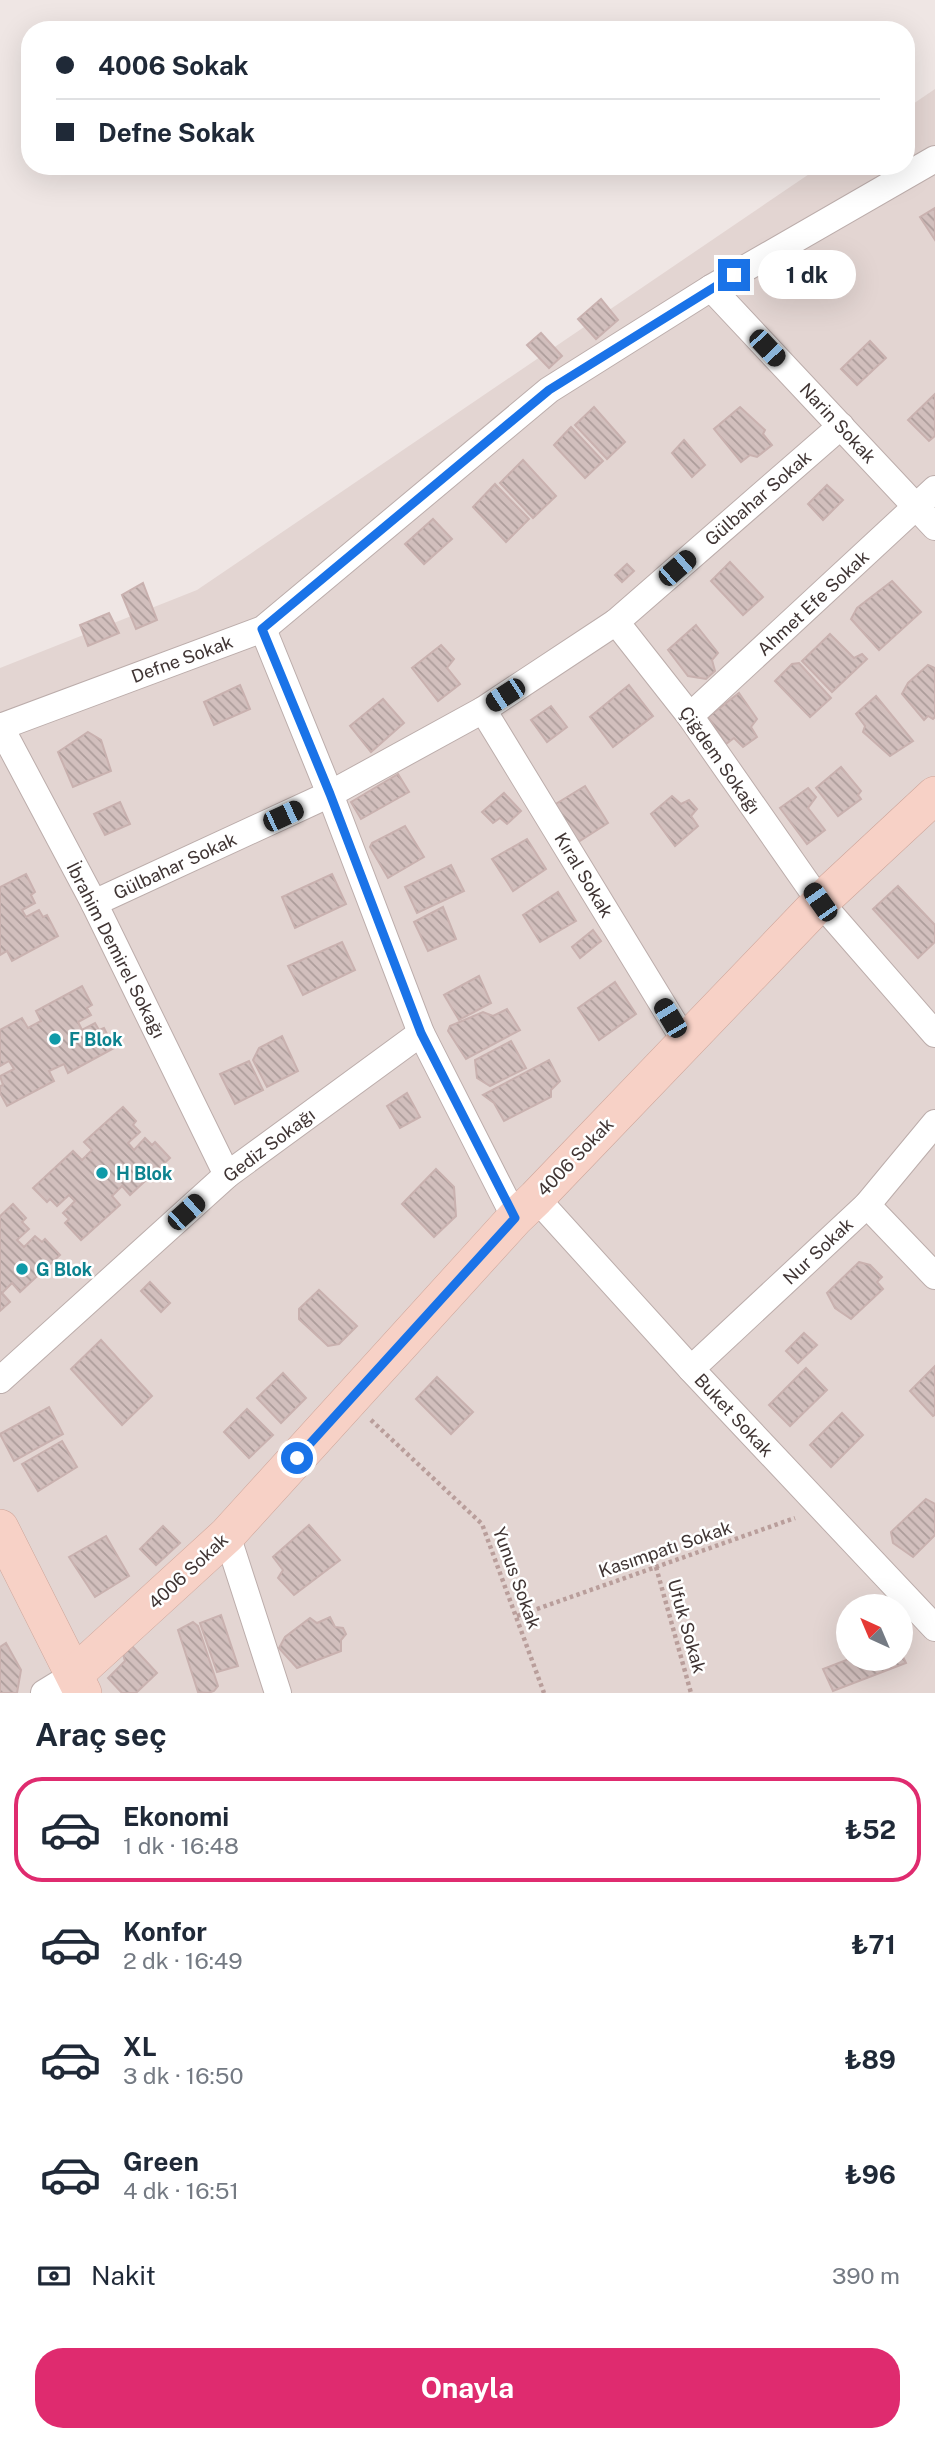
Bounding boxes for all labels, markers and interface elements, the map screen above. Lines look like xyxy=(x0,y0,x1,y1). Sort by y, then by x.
text: 4006 Sokak xyxy=(98,50,249,81)
text: Defne Sokak xyxy=(98,117,255,148)
callout: 1 dk xyxy=(758,250,856,300)
route end xyxy=(718,259,750,291)
text: 1 dk xyxy=(786,261,828,288)
car xyxy=(745,325,790,371)
street label: Narin Sokak xyxy=(796,379,880,467)
street label: Gülbahar Sokak xyxy=(701,446,815,550)
car xyxy=(655,546,700,590)
street label: Ahmet Efe Sokak xyxy=(753,546,873,660)
street label: Defne Sokak xyxy=(128,631,236,687)
car xyxy=(482,675,529,715)
street label: Çiğdem Sokağı xyxy=(675,702,765,818)
car xyxy=(260,798,307,834)
street label: Gülbahar Sokak xyxy=(110,828,240,904)
street label: Kıral Sokak xyxy=(550,829,618,921)
street label: İbrahim Demirel Sokağı xyxy=(62,858,170,1041)
car xyxy=(800,879,841,925)
car xyxy=(651,995,690,1041)
place label: F Blok xyxy=(69,1029,123,1050)
marker: F Blok xyxy=(47,1031,63,1047)
street label: Gediz Sokağı xyxy=(219,1104,319,1186)
street label: 4006 Sokak xyxy=(532,1113,618,1201)
place label: H Blok xyxy=(116,1163,173,1184)
marker: H Blok xyxy=(94,1165,110,1181)
car xyxy=(164,1190,209,1234)
street label: Nur Sokak xyxy=(779,1213,857,1289)
place label: G Blok xyxy=(36,1259,93,1280)
marker: G Blok xyxy=(14,1261,30,1277)
street label: Buket Sokak xyxy=(690,1369,778,1461)
route start xyxy=(281,1442,313,1474)
street label: Kasımpatı Sokak xyxy=(596,1516,734,1582)
street label: Yunus Sokak xyxy=(489,1524,545,1632)
street label: 4006 Sokak xyxy=(144,1529,232,1613)
street label: Ufuk Sokak xyxy=(664,1577,710,1675)
north arrow xyxy=(836,1594,914,1671)
map controls xyxy=(836,1594,913,1671)
text: Araç seç xyxy=(35,1716,167,1753)
icon: car xyxy=(39,1798,102,1861)
text: Ekonomi xyxy=(123,1801,229,1832)
text: ₺52 xyxy=(845,1814,896,1845)
text: 1 dk · 16:48 xyxy=(123,1832,239,1859)
icon: car xyxy=(39,1913,102,1976)
text: Konfor xyxy=(123,1916,207,1947)
text: ₺71 xyxy=(851,1929,896,1960)
text: 2 dk · 16:49 xyxy=(123,1947,243,1974)
icon: car xyxy=(39,2028,102,2091)
text: XL xyxy=(123,2031,157,2062)
text: ₺89 xyxy=(844,2044,896,2075)
text: 3 dk · 16:50 xyxy=(123,2062,244,2089)
icon: car xyxy=(39,2143,102,2206)
text: Green xyxy=(123,2146,199,2177)
text: ₺96 xyxy=(845,2159,896,2190)
text: 4 dk · 16:51 xyxy=(123,2177,239,2204)
icon: cash xyxy=(35,2257,73,2295)
text: Nakit xyxy=(91,2260,156,2291)
text: 390 m xyxy=(832,2262,900,2289)
button: Onayla xyxy=(35,2348,900,2428)

